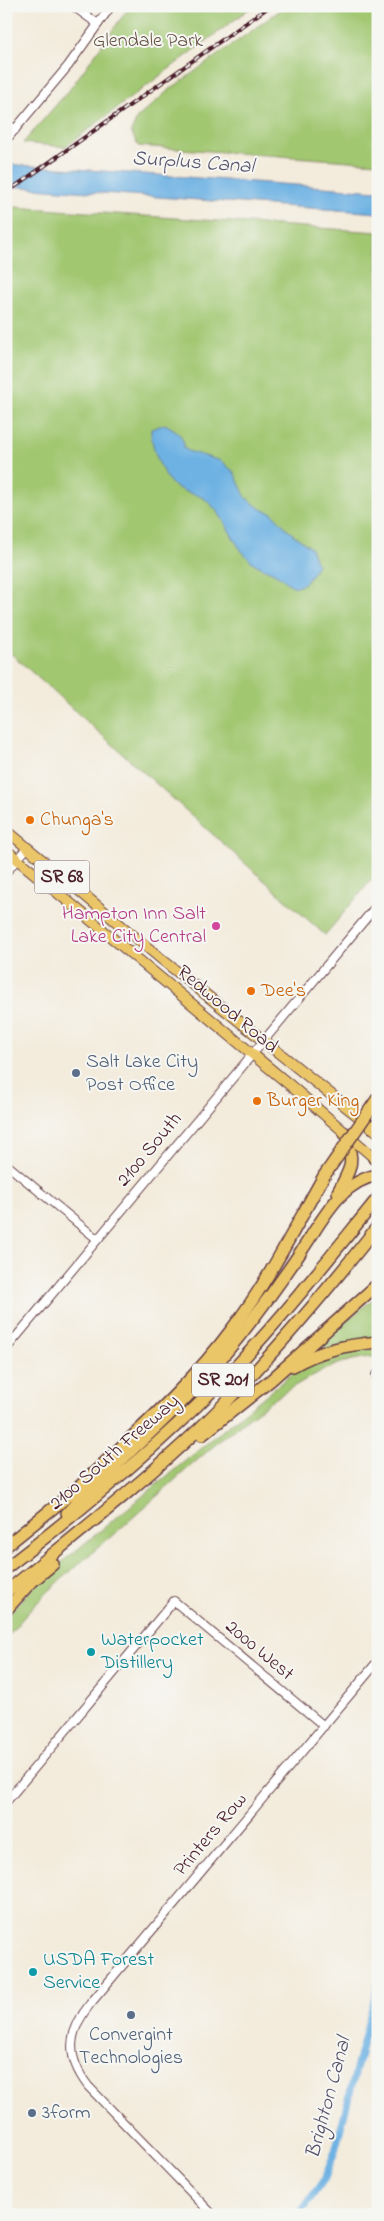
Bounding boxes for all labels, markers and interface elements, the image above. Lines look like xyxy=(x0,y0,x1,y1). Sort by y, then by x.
park label: Glendale Park xyxy=(93,27,203,56)
water label: Surplus Canal xyxy=(131,144,257,182)
place label: Chunga's xyxy=(40,806,114,836)
marker: Chunga's xyxy=(24,814,36,826)
road number: SR 68 xyxy=(34,860,90,894)
place label: Hampton Inn Salt Lake City Central xyxy=(62,900,206,952)
marker: Hampton Inn Salt Lake City Central xyxy=(210,920,222,932)
street label: Redwood Road xyxy=(170,959,284,1061)
place label: Dee's xyxy=(260,977,306,1006)
marker: Dee's xyxy=(245,985,257,997)
place label: Salt Lake City Post Office xyxy=(86,1048,198,1100)
marker: Salt Lake City Post Office xyxy=(70,1067,82,1079)
place label: Burger King xyxy=(266,1087,359,1117)
marker: Burger King xyxy=(251,1095,263,1107)
street label: 2100 South xyxy=(110,1106,190,1194)
road number: SR 201 xyxy=(192,1364,254,1396)
street label: 2100 South Freeway xyxy=(43,1388,187,1518)
street label: 2000 West xyxy=(218,1613,300,1689)
place label: Waterpocket Distillery xyxy=(100,1626,204,1678)
marker: Waterpocket Distillery xyxy=(85,1646,97,1658)
street label: Printers Row xyxy=(167,1787,255,1883)
place label: USDA Forest Service xyxy=(43,1946,154,1998)
marker: USDA Forest Service xyxy=(27,1966,39,1978)
marker: Convergint Technologies xyxy=(125,2009,137,2021)
place label: Convergint Technologies xyxy=(79,2021,183,2074)
water label: Brighton Canal xyxy=(298,2032,361,2162)
place label: 3form xyxy=(42,2099,90,2128)
marker: 3form xyxy=(26,2107,38,2119)

